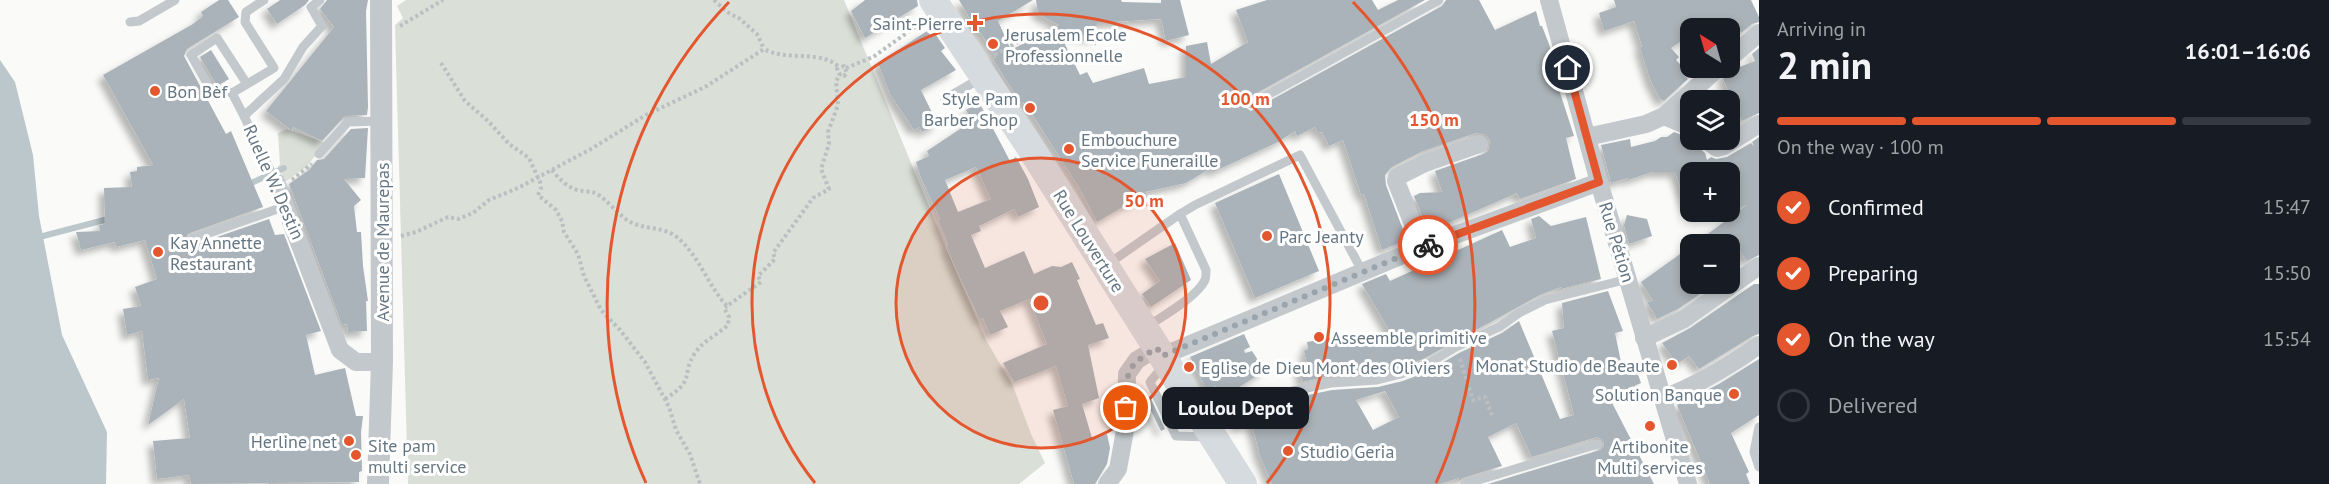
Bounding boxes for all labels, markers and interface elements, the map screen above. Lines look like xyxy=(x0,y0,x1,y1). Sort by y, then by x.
place label: Saint-Pierre xyxy=(872,12,963,35)
marker: Saint-Pierre xyxy=(968,16,982,30)
text: Arriving in xyxy=(1777,16,1866,42)
north arrow xyxy=(1680,18,1740,78)
map controls xyxy=(1680,18,1740,294)
place label: Jerusalem Ecole Professionnelle xyxy=(1004,23,1127,67)
marker: Jerusalem Ecole Professionnelle xyxy=(986,37,1000,51)
text: 16:01–16:06 xyxy=(2185,37,2311,65)
text: 2 min xyxy=(1777,39,1872,90)
pin xyxy=(1542,42,1593,93)
icon: home xyxy=(1551,51,1584,84)
place label: Bon Bèf xyxy=(167,80,228,103)
marker: Bon Bèf xyxy=(148,84,162,98)
place label: Style Pam Barber Shop xyxy=(924,87,1018,131)
text: 100 m xyxy=(1220,87,1270,110)
button: layers xyxy=(1680,90,1740,150)
marker: Style Pam Barber Shop xyxy=(1023,101,1037,115)
text: 150 m xyxy=(1409,108,1459,131)
street label: Ruelle W. Destin xyxy=(238,121,310,243)
place label: Embouchure Service Funeraille xyxy=(1081,128,1219,172)
text: On the way · 100 m xyxy=(1777,134,1944,160)
marker: Embouchure Service Funeraille xyxy=(1062,142,1076,156)
street label: Avenue de Maurepas xyxy=(371,162,394,322)
button: + xyxy=(1680,162,1740,222)
street label: Rue Louverture xyxy=(1048,185,1130,297)
text: 50 m xyxy=(1124,189,1164,212)
icon: check xyxy=(1777,191,1810,224)
text: Confirmed xyxy=(1828,193,1924,221)
text: 15:47 xyxy=(2263,194,2311,220)
street label: Rue Pétion xyxy=(1594,199,1640,285)
courier xyxy=(1398,215,1458,275)
place label: Parc Jeanty xyxy=(1279,225,1364,248)
marker: Parc Jeanty xyxy=(1260,229,1274,243)
icon: bike xyxy=(1412,229,1445,262)
place label: Kay Annette Restaurant xyxy=(170,231,262,275)
button: − xyxy=(1680,234,1740,294)
marker: Kay Annette Restaurant xyxy=(151,245,165,259)
icon: check xyxy=(1777,257,1810,290)
text: Preparing xyxy=(1828,259,1918,287)
text: 15:50 xyxy=(2263,260,2311,286)
centre of rings xyxy=(1031,293,1051,313)
icon: check xyxy=(1777,323,1810,356)
text: On the way xyxy=(1828,325,1935,353)
place label: Asseemble primitive xyxy=(1331,326,1487,349)
text: 15:54 xyxy=(2263,326,2311,352)
marker: Asseemble primitive xyxy=(1312,330,1326,344)
place label: Monat Studio de Beaute xyxy=(1475,354,1660,377)
place label: Eglise de Dieu Mont des Oliviers xyxy=(1201,356,1450,379)
marker: Monat Studio de Beaute xyxy=(1665,358,1679,372)
marker: Eglise de Dieu Mont des Oliviers xyxy=(1182,360,1196,374)
pin xyxy=(1100,382,1151,433)
place label: Solution Banque xyxy=(1595,383,1722,406)
callout: Loulou Depot xyxy=(1162,387,1309,429)
marker: Solution Banque xyxy=(1727,387,1741,401)
icon: bag xyxy=(1109,391,1142,424)
text: Delivered xyxy=(1828,391,1918,419)
text: Loulou Depot xyxy=(1178,395,1293,421)
marker: Artibonite Multi services xyxy=(1643,419,1657,433)
place label: Herline net xyxy=(251,430,337,453)
marker: Herline net xyxy=(342,434,356,448)
place label: Site pam multi service xyxy=(368,434,467,478)
place label: Artibonite Multi services xyxy=(1597,435,1703,479)
place label: Studio Geria xyxy=(1300,440,1394,463)
marker: Studio Geria xyxy=(1281,444,1295,458)
marker: Site pam multi service xyxy=(349,448,363,462)

